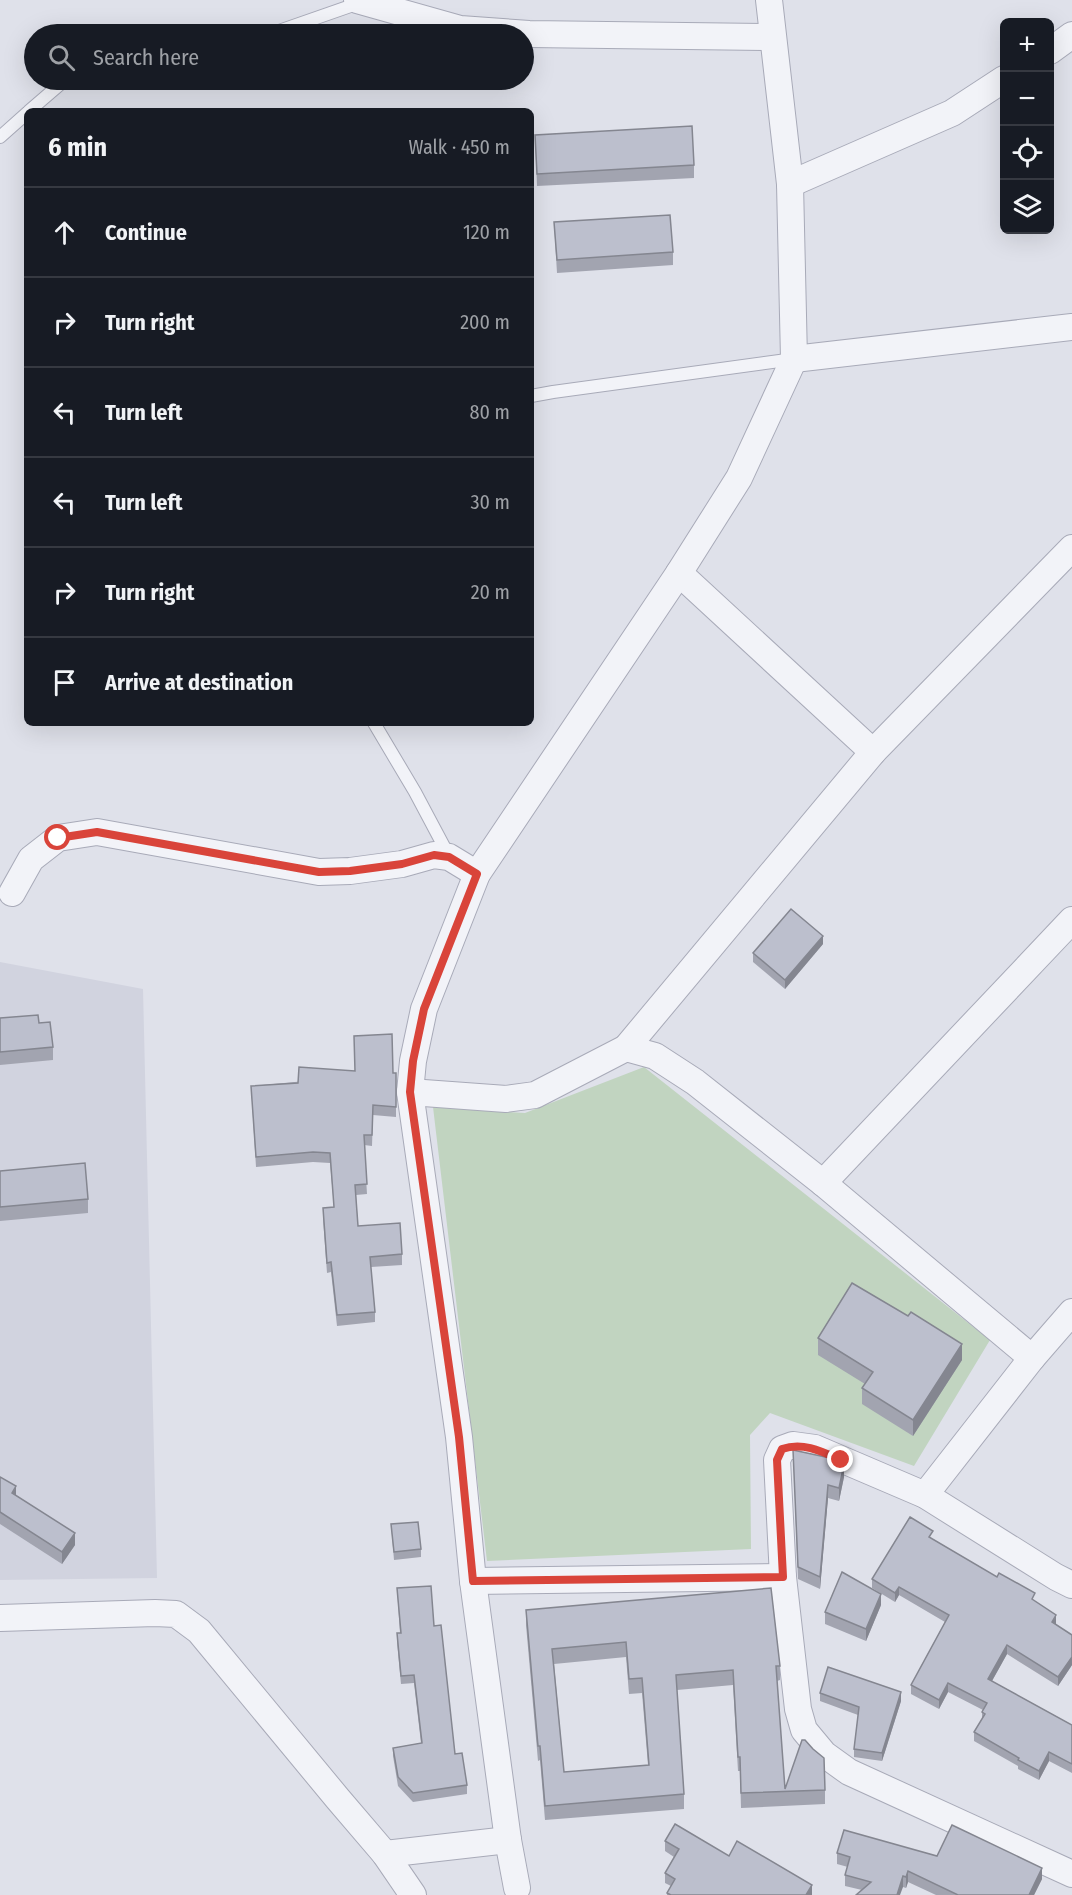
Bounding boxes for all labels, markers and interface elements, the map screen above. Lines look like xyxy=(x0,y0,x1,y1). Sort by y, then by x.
map controls xyxy=(1000,18,1054,234)
button: + xyxy=(1000,18,1054,72)
search box xyxy=(24,24,534,90)
icon: search xyxy=(45,41,78,74)
text: Search here xyxy=(93,44,199,71)
button: − xyxy=(1000,72,1054,126)
button: locate xyxy=(1000,126,1054,180)
text: 6 min xyxy=(48,132,107,163)
text: Walk · 450 m xyxy=(409,135,510,159)
button: layers xyxy=(1000,180,1054,234)
icon: ahead xyxy=(48,216,81,249)
text: Continue xyxy=(105,219,187,246)
text: 120 m xyxy=(463,220,510,244)
icon: right xyxy=(48,306,81,339)
text: Turn right xyxy=(105,309,194,336)
text: 200 m xyxy=(460,310,510,334)
icon: left xyxy=(48,396,81,429)
text: Turn left xyxy=(105,399,183,426)
text: 80 m xyxy=(470,400,510,424)
icon: left xyxy=(48,486,81,519)
text: Turn left xyxy=(105,489,183,516)
text: 30 m xyxy=(470,490,510,514)
icon: right xyxy=(48,576,81,609)
text: Turn right xyxy=(105,579,194,606)
text: 20 m xyxy=(471,580,510,604)
icon: arrive xyxy=(48,666,81,699)
text: Arrive at destination xyxy=(105,669,293,696)
route start xyxy=(44,824,70,850)
route end xyxy=(827,1446,853,1472)

